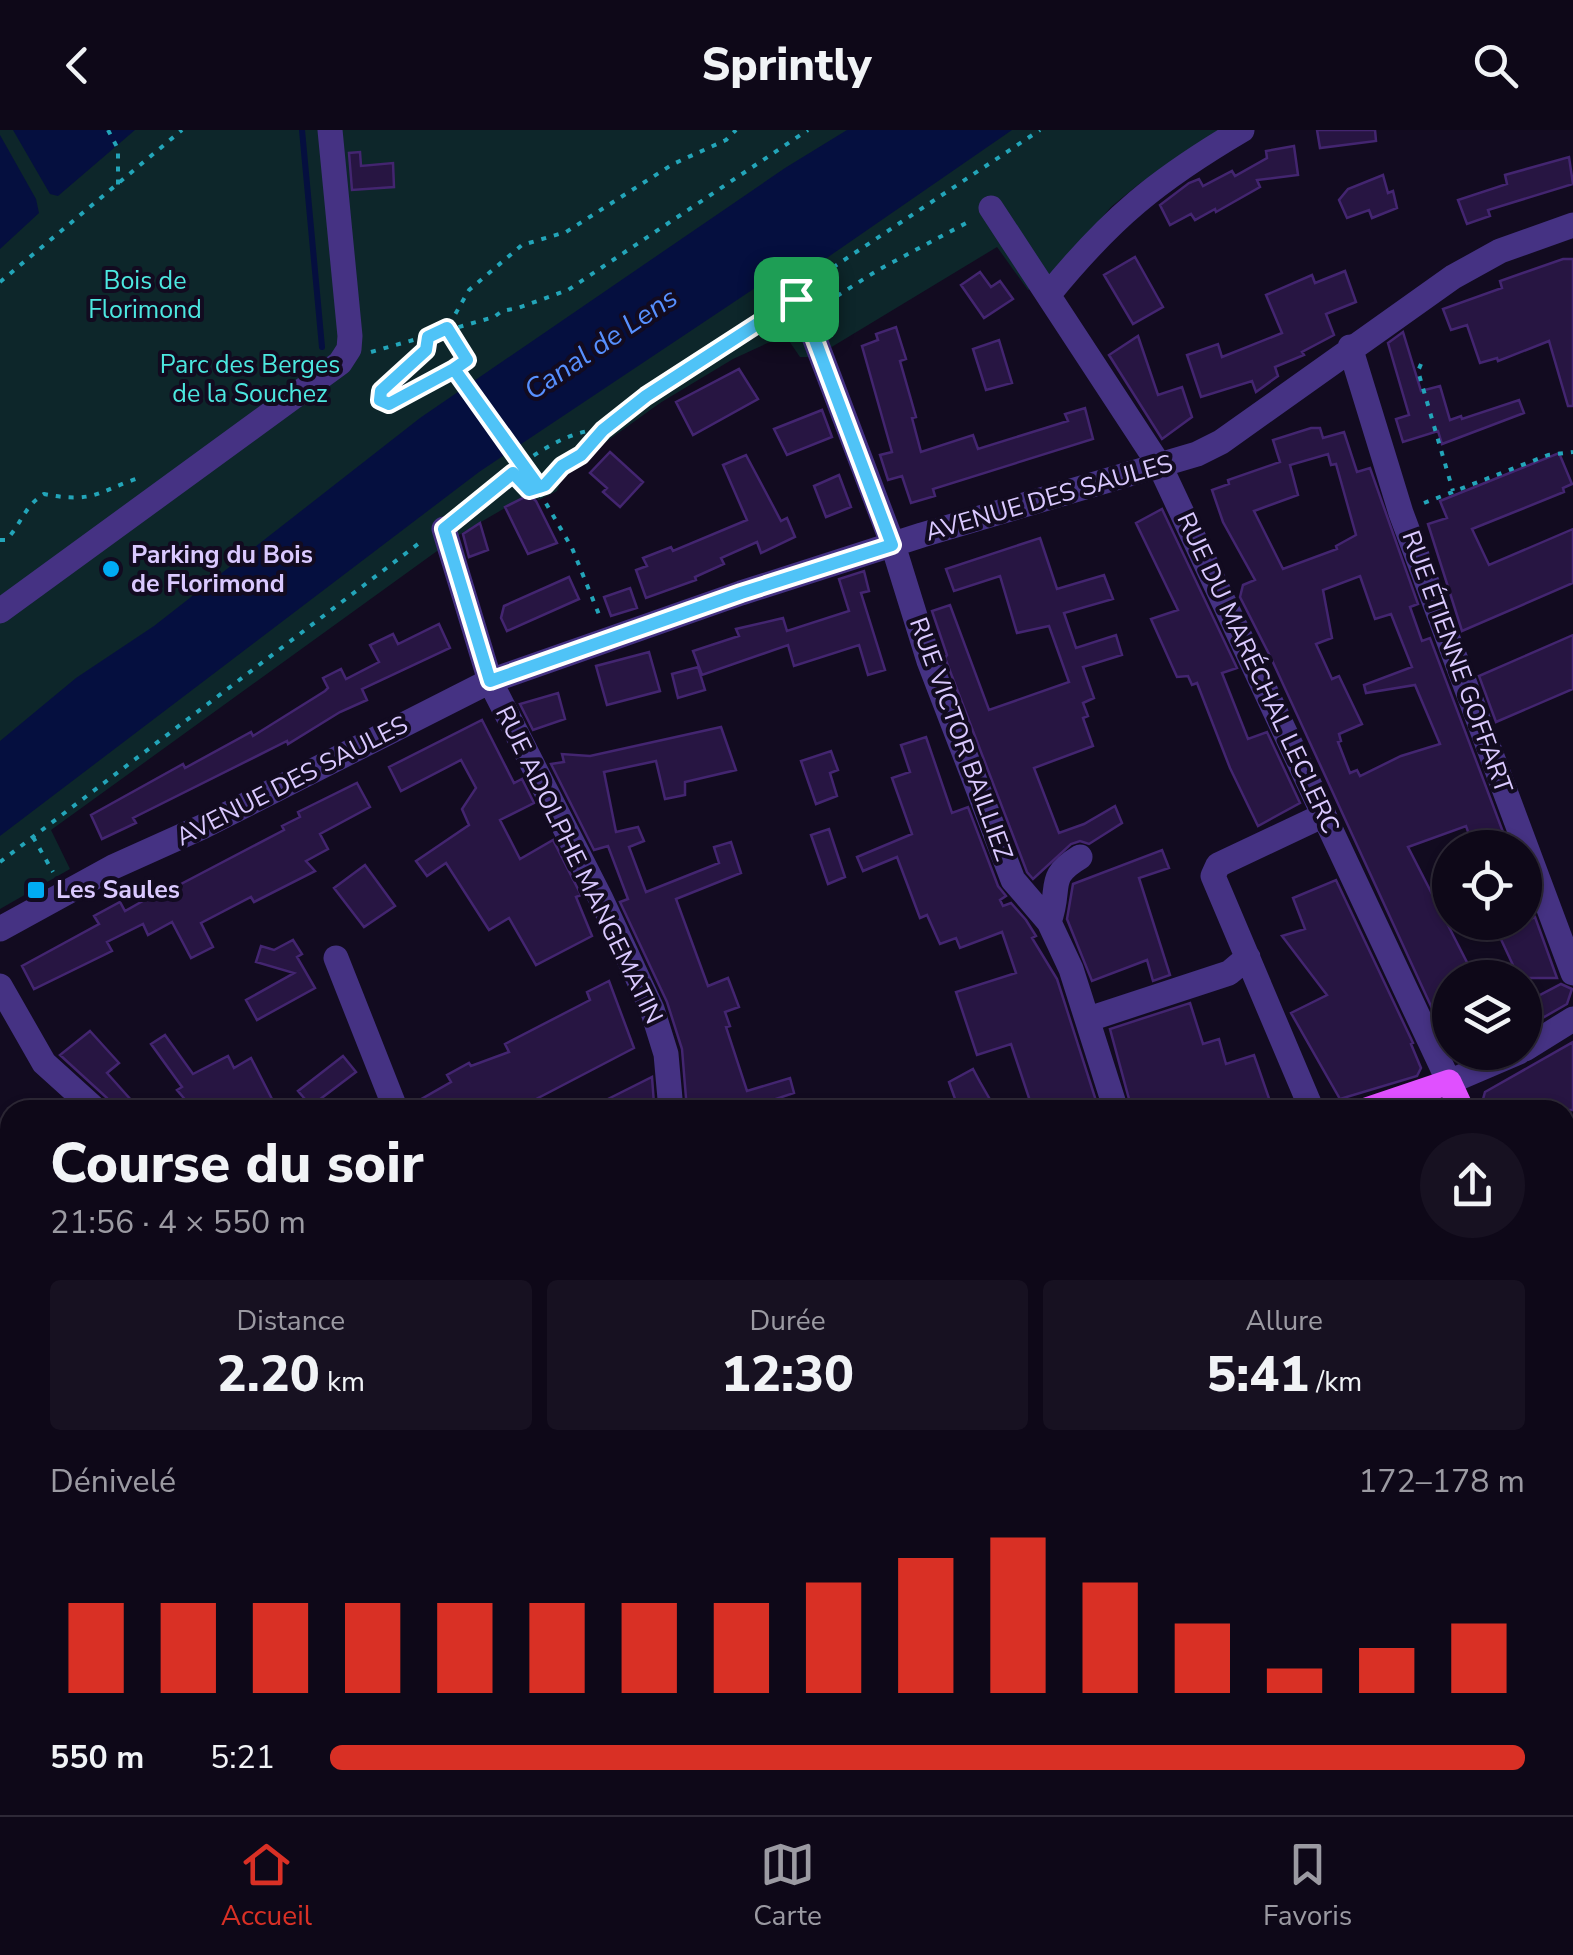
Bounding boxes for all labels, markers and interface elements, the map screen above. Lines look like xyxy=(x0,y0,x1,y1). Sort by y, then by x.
text: Sprintly xyxy=(701,35,872,96)
icon: back xyxy=(50,38,105,93)
icon: search xyxy=(1468,38,1523,93)
pin xyxy=(754,257,839,342)
park label: Bois de Florimond xyxy=(88,264,202,327)
icon: arrive xyxy=(769,272,824,327)
water label: Canal de Lens xyxy=(517,279,685,409)
park label: Parc des Berges de la Souchez xyxy=(160,348,340,411)
street label: AVENUE DES SAULES xyxy=(921,446,1177,550)
street label: RUE DU MARÉCHAL LECLERC xyxy=(1169,507,1347,839)
street label: RUE ÉTIENNE GOFFART xyxy=(1394,526,1520,798)
place label: Parking du Bois de Florimond xyxy=(131,538,313,601)
marker: Parking du Bois de Florimond xyxy=(100,558,122,580)
street label: RUE VICTOR BAILLIEZ xyxy=(901,613,1021,866)
street label: RUE ADOLPHE MANGEMATIN xyxy=(487,700,671,1030)
street label: AVENUE DES SAULES xyxy=(170,708,414,854)
map controls xyxy=(1432,830,1542,1070)
button: locate xyxy=(1432,830,1542,940)
place label: Les Saules xyxy=(56,873,180,907)
marker: Les Saules xyxy=(25,879,47,901)
button: layers xyxy=(1432,960,1542,1070)
text: Course du soir xyxy=(50,1126,424,1201)
button: share xyxy=(1420,1133,1525,1238)
text: 21:56 · 4 × 550 m xyxy=(50,1201,306,1244)
text: Distance xyxy=(236,1302,345,1340)
text: Durée xyxy=(749,1302,826,1340)
text: Allure xyxy=(1245,1302,1323,1340)
text: 2.20 xyxy=(217,1340,320,1409)
text: 12:30 xyxy=(721,1340,854,1409)
text: 5:41 xyxy=(1206,1340,1309,1409)
text: km xyxy=(320,1363,365,1401)
text: /km xyxy=(1309,1363,1362,1401)
text: Dénivelé xyxy=(50,1460,176,1503)
text: 172–178 m xyxy=(1358,1460,1525,1503)
text: 550 m xyxy=(50,1736,144,1779)
text: 5:21 xyxy=(210,1736,275,1779)
tab: Accueil xyxy=(221,1837,312,1935)
tab: Carte xyxy=(753,1837,822,1935)
tab: Favoris xyxy=(1263,1837,1352,1935)

